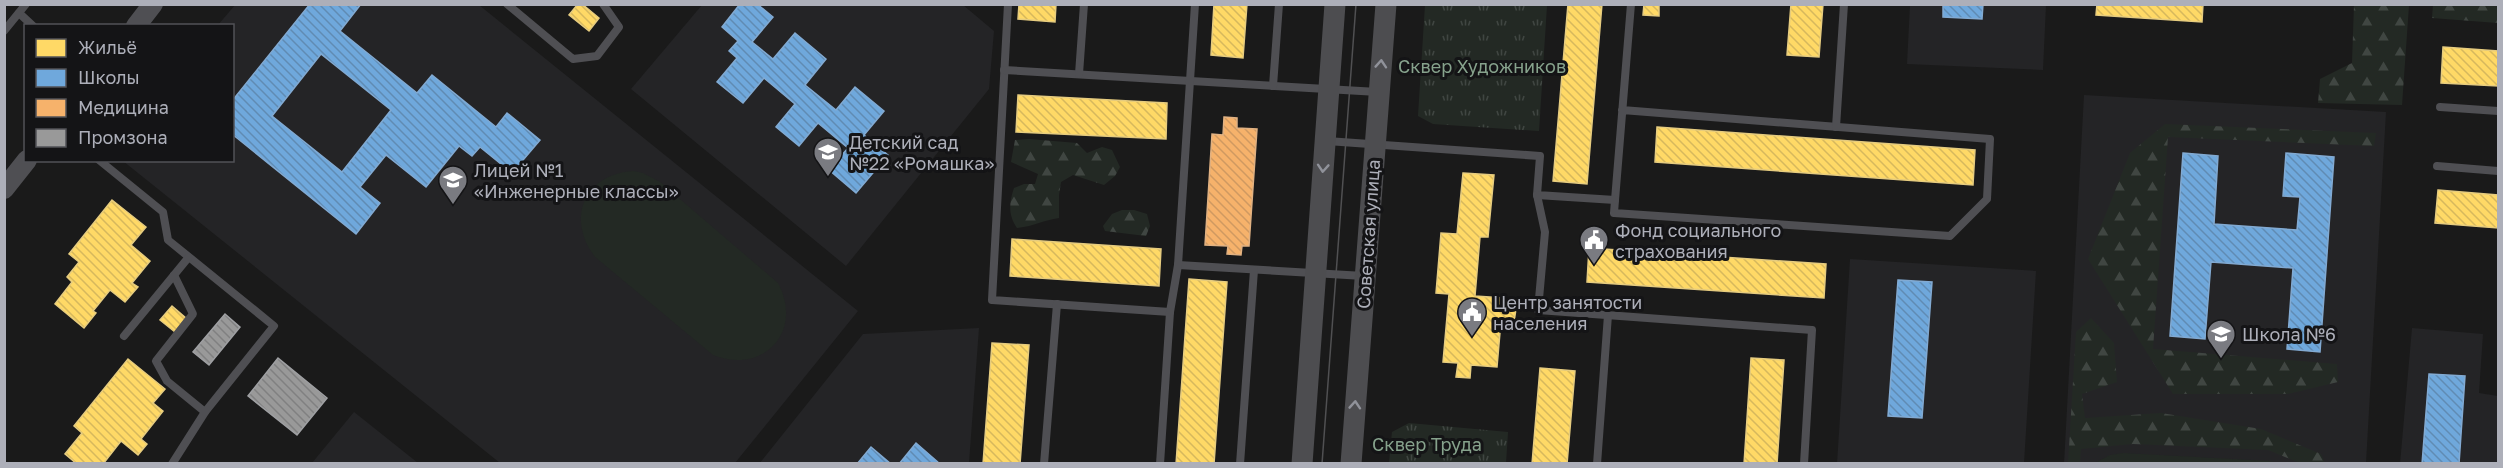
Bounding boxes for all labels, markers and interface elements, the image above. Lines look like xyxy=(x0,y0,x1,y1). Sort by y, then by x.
legend xyxy=(24,24,234,162)
text: Жильё xyxy=(78,36,137,58)
park label: Сквер Художников xyxy=(1398,55,1566,77)
one-way arrow xyxy=(1374,60,1387,69)
text: Школы xyxy=(78,66,140,88)
text: Медицина xyxy=(78,96,169,118)
text: Промзона xyxy=(78,126,168,148)
place label: Детский сад №22 «Ромашка» xyxy=(849,131,994,174)
school or university icon: Детский сад №22 «Ромашка» xyxy=(812,136,844,178)
place label: Лицей №1 «Инженерные классы» xyxy=(474,159,679,202)
street label: Советская улица xyxy=(1352,159,1384,309)
one-way arrow xyxy=(1317,163,1330,172)
school or university icon: Лицей №1 «Инженерные классы» xyxy=(437,164,469,206)
place label: Фонд социального страхования xyxy=(1615,219,1781,262)
public building icon: Фонд социального страхования xyxy=(1578,224,1610,266)
place label: Центр занятости населения xyxy=(1493,291,1642,334)
public building icon: Центр занятости населения xyxy=(1456,296,1488,338)
school or university icon: Школа №6 xyxy=(2205,318,2237,360)
place label: Школа №6 xyxy=(2242,323,2336,345)
one-way arrow xyxy=(1349,401,1362,410)
park label: Сквер Труда xyxy=(1372,433,1482,455)

